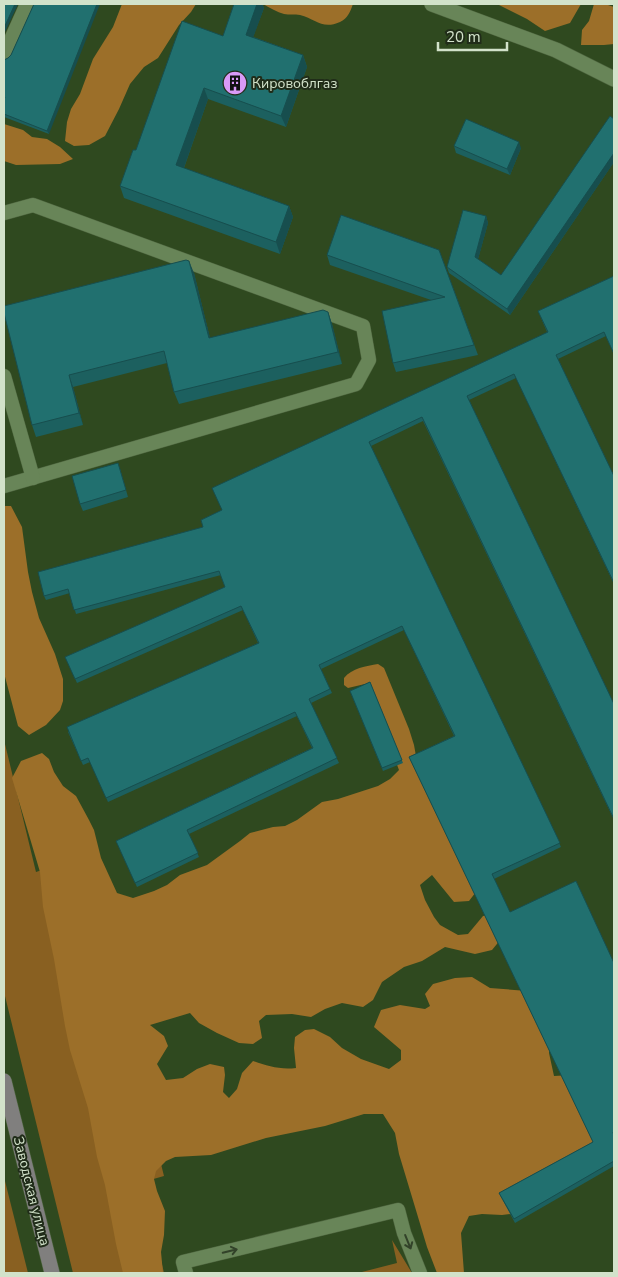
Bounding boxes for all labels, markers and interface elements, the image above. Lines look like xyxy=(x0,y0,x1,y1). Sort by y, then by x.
scale bar xyxy=(438,20,507,52)
text: 20 m xyxy=(446,27,481,47)
building icon: Кировоблгаз xyxy=(222,70,248,96)
place label: Кировоблгаз xyxy=(252,74,337,93)
street label: Заводская улица xyxy=(9,1134,54,1248)
one-way arrow xyxy=(403,1234,413,1249)
one-way arrow xyxy=(222,1246,238,1255)

